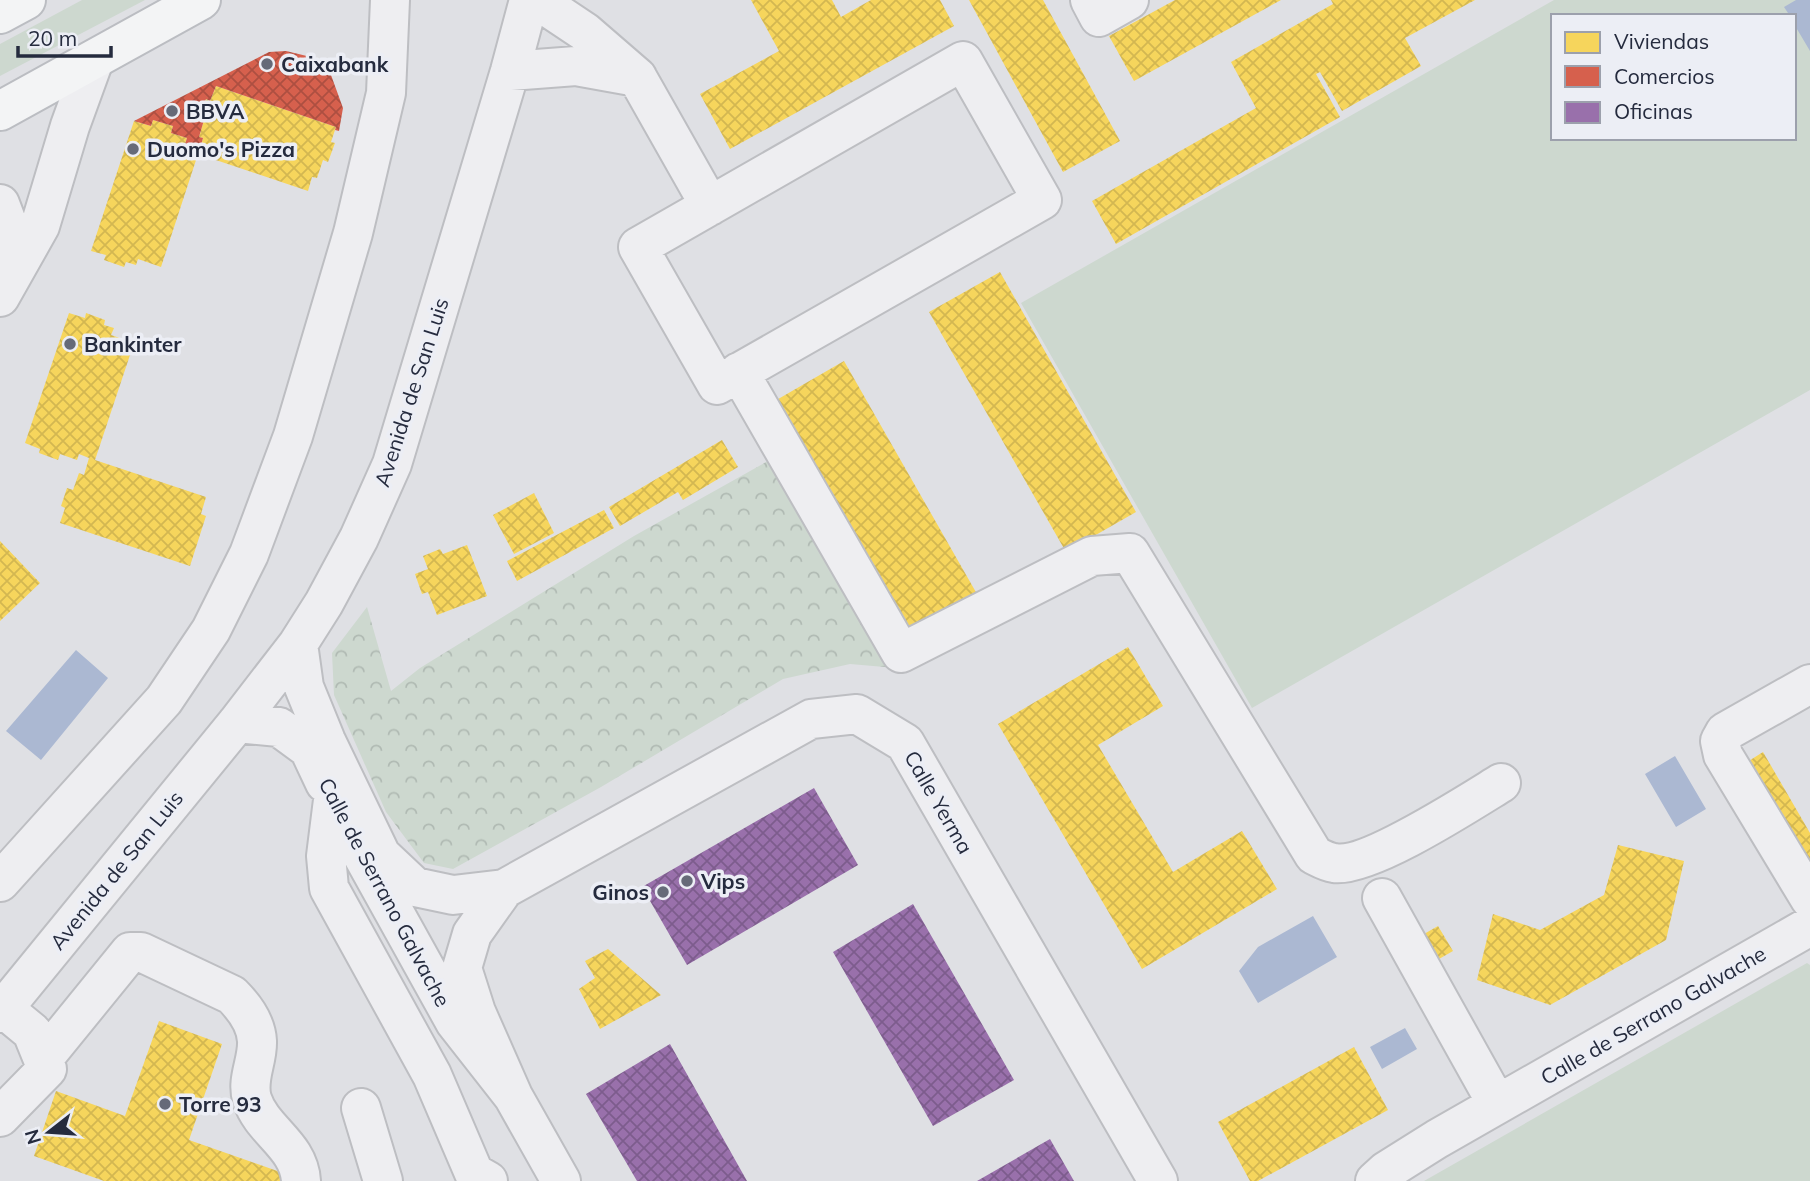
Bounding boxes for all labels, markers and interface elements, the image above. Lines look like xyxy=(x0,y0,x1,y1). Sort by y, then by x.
scale bar xyxy=(18,14,110,58)
legend xyxy=(1551,14,1796,140)
text: 20 m xyxy=(28,25,77,51)
text: Viviendas xyxy=(1614,28,1709,54)
place label: Caixabank xyxy=(281,51,389,77)
marker: Caixabank xyxy=(259,56,275,72)
text: Comercios xyxy=(1614,63,1715,89)
place label: BBVA xyxy=(186,98,245,124)
text: Oficinas xyxy=(1614,98,1693,124)
marker: BBVA xyxy=(164,103,180,119)
place label: Duomo's Pizza xyxy=(147,136,295,162)
marker: Duomo's Pizza xyxy=(125,141,141,157)
street label: Avenida de San Luis xyxy=(368,294,454,490)
place label: Bankinter xyxy=(84,331,182,357)
marker: Bankinter xyxy=(62,336,78,352)
street label: Calle Yerma xyxy=(899,746,979,858)
street label: Calle de Serrano Galvache xyxy=(314,773,456,1011)
street label: Avenida de San Luis xyxy=(44,785,188,955)
place label: Vips xyxy=(700,868,745,894)
marker: Vips xyxy=(679,873,695,889)
place label: Ginos xyxy=(592,879,649,905)
marker: Ginos xyxy=(655,884,671,900)
street label: Calle de Serrano Galvache xyxy=(1536,940,1770,1090)
place label: Torre 93 xyxy=(179,1091,262,1117)
marker: Torre 93 xyxy=(157,1096,173,1112)
north arrow xyxy=(14,1097,84,1167)
text: N xyxy=(19,1127,46,1147)

